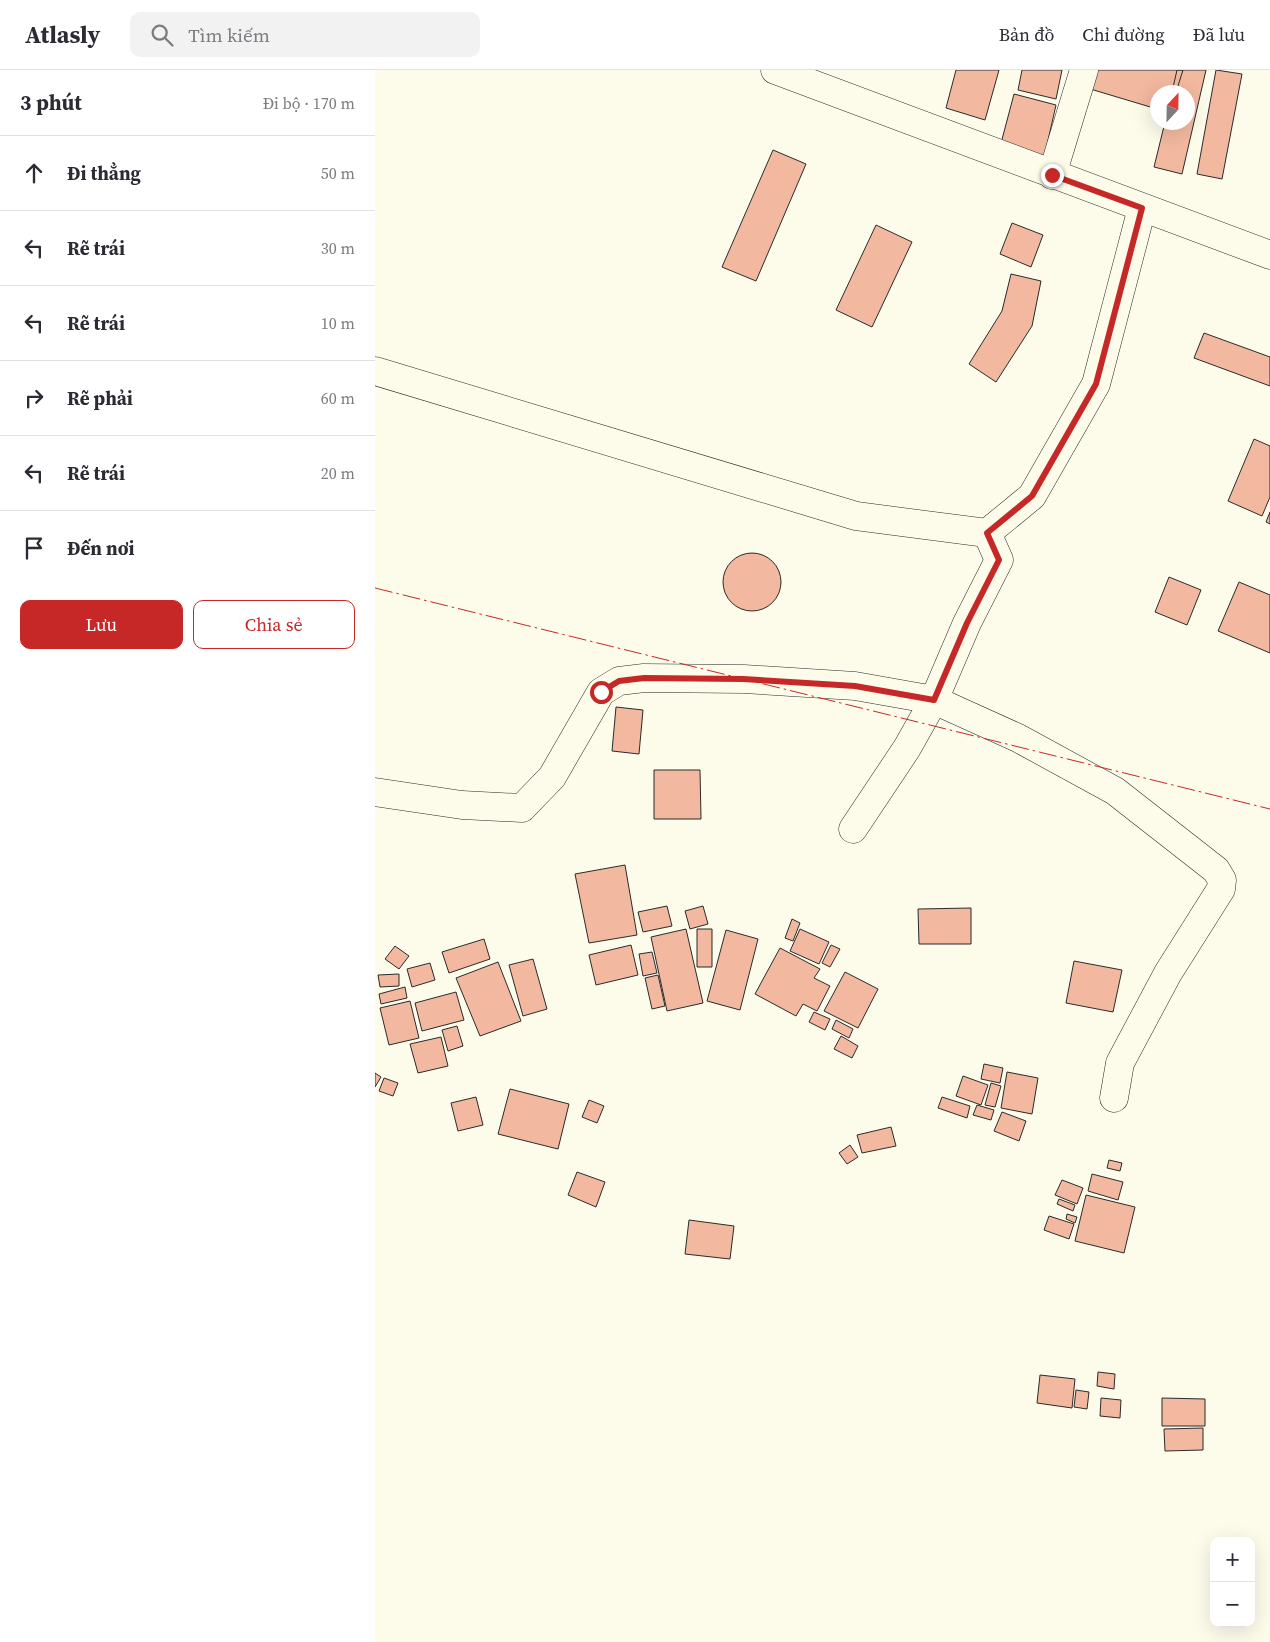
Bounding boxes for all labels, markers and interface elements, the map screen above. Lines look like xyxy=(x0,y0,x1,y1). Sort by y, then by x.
search box xyxy=(130,12,480,57)
text: Atlasly xyxy=(25,18,100,51)
icon: search xyxy=(148,21,176,49)
text: Tìm kiếm xyxy=(188,22,270,48)
text: Bản đồ xyxy=(999,22,1054,47)
text: Chỉ đường xyxy=(1082,22,1165,47)
text: Đã lưu xyxy=(1193,22,1245,47)
north arrow xyxy=(1150,85,1195,130)
text: 3 phút xyxy=(20,88,82,117)
text: Đi bộ · 170 m xyxy=(263,92,355,114)
icon: ahead xyxy=(20,159,48,187)
text: Đi thẳng xyxy=(67,160,141,186)
text: 50 m xyxy=(321,162,355,184)
route end xyxy=(1041,164,1064,187)
icon: left xyxy=(20,234,48,262)
text: Rẽ trái xyxy=(67,235,125,261)
text: 30 m xyxy=(321,237,355,259)
icon: left xyxy=(20,309,48,337)
text: Rẽ trái xyxy=(67,310,125,336)
text: 10 m xyxy=(321,312,355,334)
icon: right xyxy=(20,384,48,412)
text: Rẽ phải xyxy=(67,385,133,411)
text: 60 m xyxy=(321,387,355,409)
icon: left xyxy=(20,459,48,487)
text: Rẽ trái xyxy=(67,460,125,486)
text: 20 m xyxy=(321,462,355,484)
icon: arrive xyxy=(20,534,48,562)
text: Đến nơi xyxy=(67,535,135,561)
button: Lưu xyxy=(20,600,183,649)
button: Chia sẻ xyxy=(193,600,355,649)
route start xyxy=(590,681,613,704)
map controls xyxy=(1210,1537,1255,1627)
button: + xyxy=(1210,1537,1255,1582)
button: − xyxy=(1210,1582,1255,1627)

